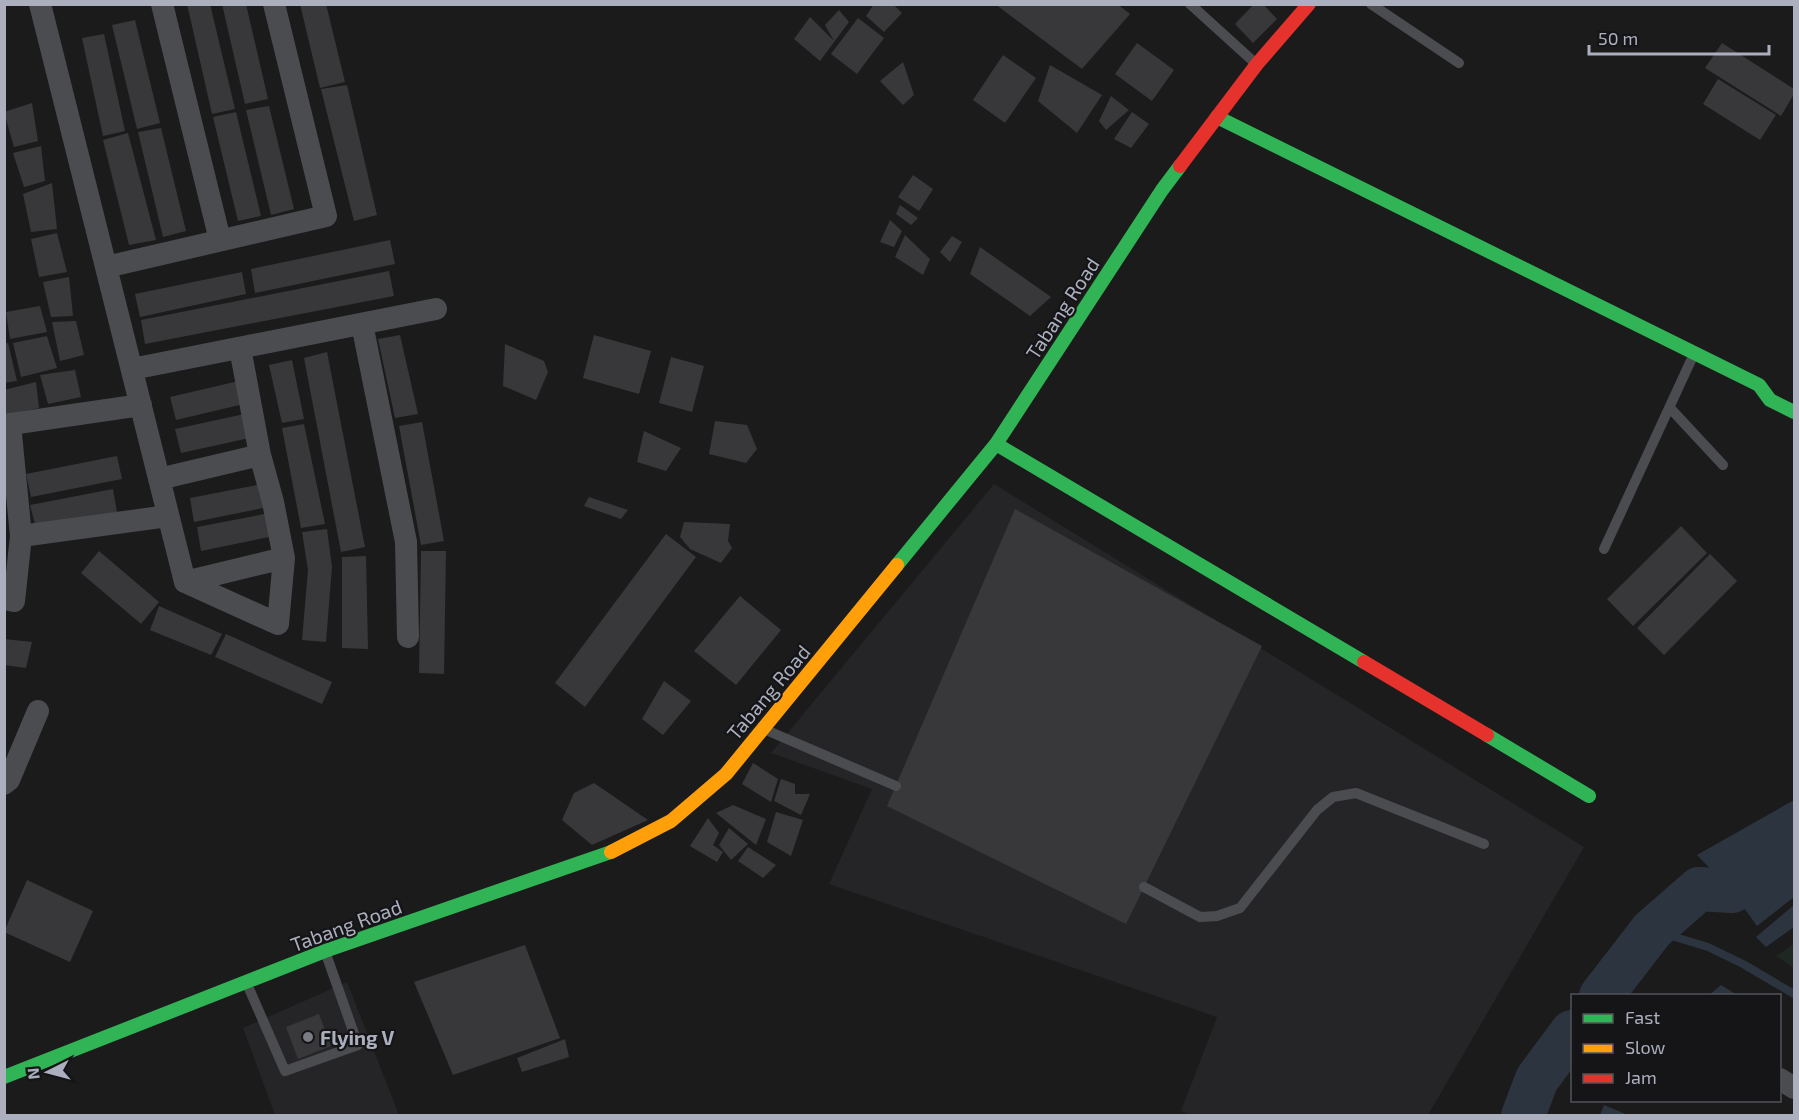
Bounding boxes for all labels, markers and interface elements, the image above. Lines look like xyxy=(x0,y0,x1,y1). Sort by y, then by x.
scale bar xyxy=(1589,18,1769,56)
text: 50 m xyxy=(1598,27,1638,49)
street label: Tabang Road xyxy=(1020,253,1104,363)
street label: Tabang Road xyxy=(721,640,815,744)
street label: Tabang Road xyxy=(287,894,405,956)
legend xyxy=(1571,994,1781,1102)
text: Fast xyxy=(1625,1006,1660,1028)
place label: Flying V xyxy=(320,1025,395,1050)
marker: Flying V xyxy=(301,1030,315,1044)
text: Slow xyxy=(1625,1036,1666,1058)
north arrow xyxy=(18,1042,78,1102)
text: Jam xyxy=(1625,1066,1657,1088)
text: N xyxy=(23,1067,43,1080)

